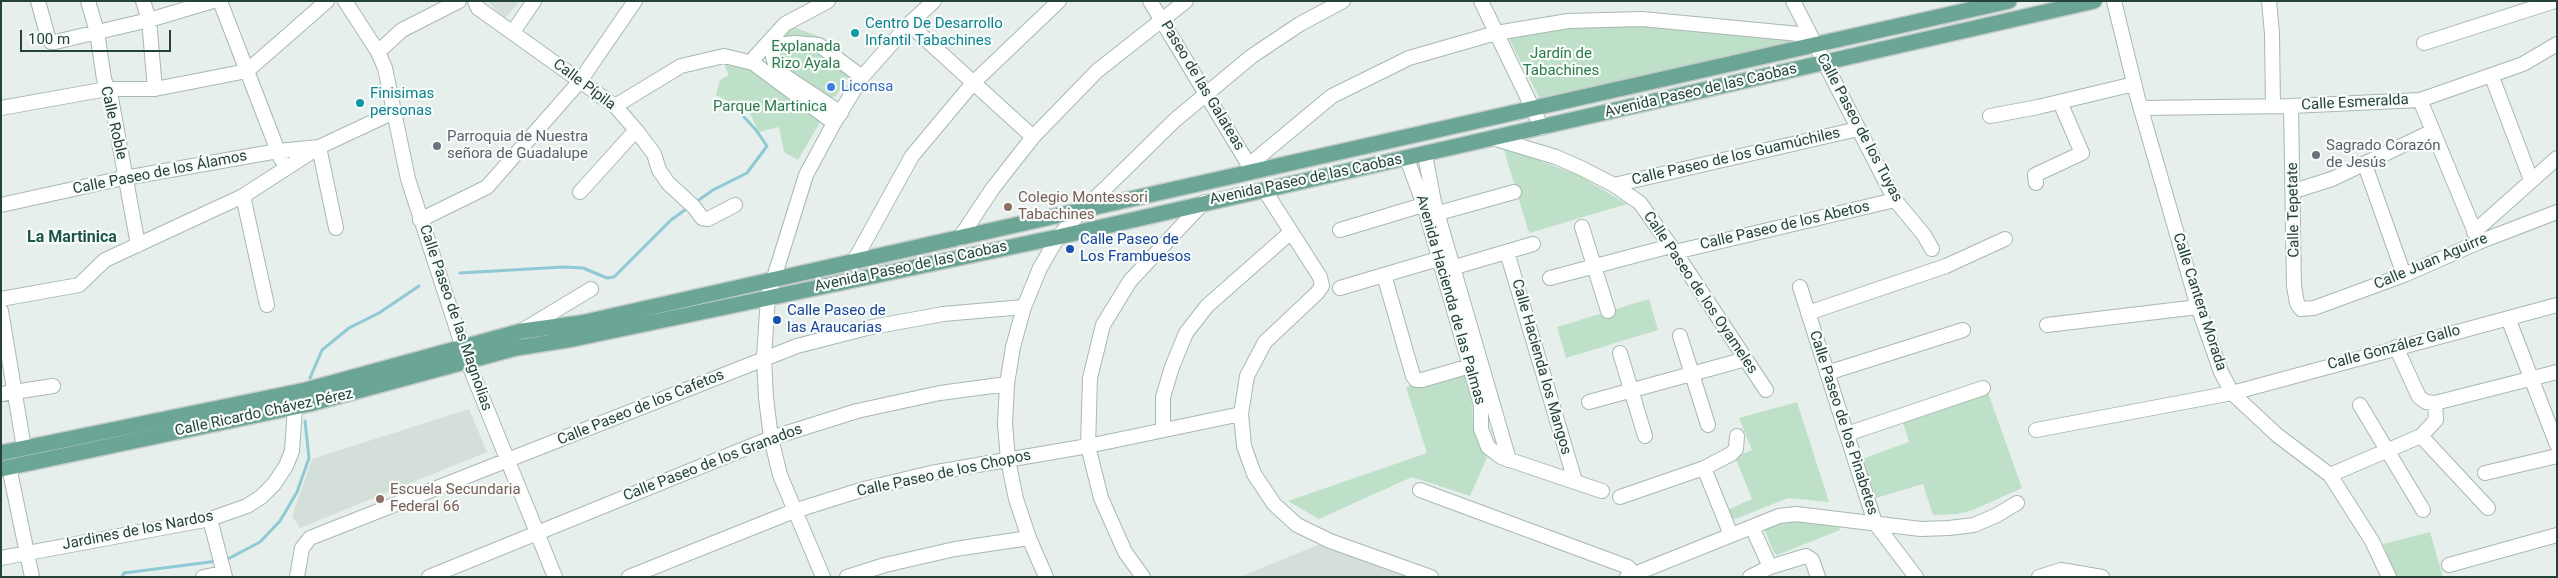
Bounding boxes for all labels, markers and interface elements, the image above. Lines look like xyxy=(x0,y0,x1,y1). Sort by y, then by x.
place label: Centro De Desarrollo Infantil Tabachines xyxy=(865,15,1003,50)
street label: Paseo de las Galateas xyxy=(1156,18,1248,154)
scale bar xyxy=(22,20,174,52)
marker: Centro De Desarrollo Infantil Tabachines xyxy=(849,27,861,39)
text: 100 m xyxy=(28,30,70,48)
park label: Explanada Rizo Ayala xyxy=(771,38,841,73)
park label: Jardín de Tabachines xyxy=(1523,45,1599,80)
street label: Calle Paseo de los Tuyas xyxy=(1812,51,1906,205)
street label: Calle Pípila xyxy=(549,56,619,114)
street label: Avenida Paseo de las Caobas xyxy=(1603,60,1799,122)
place label: Liconsa xyxy=(841,78,893,96)
marker: Liconsa xyxy=(825,81,837,93)
street label: Calle Roble xyxy=(96,85,130,161)
place label: Finisimas personas xyxy=(370,85,434,120)
street label: Calle Esmeralda xyxy=(2301,91,2409,115)
marker: Finisimas personas xyxy=(354,97,366,109)
park label: Parque Martinica xyxy=(713,98,827,116)
street label: Calle Paseo de los Guamúchiles xyxy=(1630,124,1842,190)
place label: Parroquia de Nuestra señora de Guadalupe xyxy=(447,128,588,163)
place label: Sagrado Corazón de Jesús xyxy=(2326,137,2441,172)
marker: Parroquia de Nuestra señora de Guadalupe xyxy=(431,140,443,152)
street label: Calle Paseo de los Álamos xyxy=(71,147,249,199)
marker: Sagrado Corazón de Jesús xyxy=(2310,149,2322,161)
street label: Avenida Paseo de las Caobas xyxy=(1208,151,1404,209)
street label: Calle Tepetate xyxy=(2284,162,2304,258)
place label: Colegio Montessori Tabachines xyxy=(1018,189,1148,224)
street label: Avenida Hacienda de las Palmas xyxy=(1411,193,1489,407)
street label: Calle Paseo de los Abetos xyxy=(1698,198,1872,254)
marker: Colegio Montessori Tabachines xyxy=(1002,201,1014,213)
street label: Calle Paseo de los Oyameles xyxy=(1639,208,1761,378)
street label: Calle Paseo de las Magnolias xyxy=(415,223,495,413)
district label: La Martinica xyxy=(27,228,117,248)
street label: Calle Juan Aguirre xyxy=(2371,230,2491,294)
place label: Calle Paseo de Los Frambuesos xyxy=(1080,231,1191,266)
street label: Calle Cantera Morada xyxy=(2168,231,2230,373)
street label: Avenida Paseo de las Caobas xyxy=(813,238,1009,296)
marker: Calle Paseo de Los Frambuesos xyxy=(1064,243,1076,255)
street label: Calle Hacienda los Mangos xyxy=(1507,277,1575,457)
place label: Calle Paseo de las Araucarias xyxy=(787,302,886,337)
marker: Calle Paseo de las Araucarias xyxy=(771,314,783,326)
street label: Calle González Gallo xyxy=(2326,322,2462,374)
street label: Calle Paseo de los Pinabetes xyxy=(1805,329,1881,517)
street label: Calle Paseo de los Cafetos xyxy=(555,366,727,450)
street label: Calle Ricardo Chávez Pérez xyxy=(173,385,355,441)
street label: Calle Paseo de los Granados xyxy=(621,420,805,506)
street label: Calle Paseo de los Chopos xyxy=(855,447,1033,501)
place label: Escuela Secundaria Federal 66 xyxy=(390,481,521,516)
marker: Escuela Secundaria Federal 66 xyxy=(374,493,386,505)
street label: Jardines de los Nardos xyxy=(61,508,215,554)

